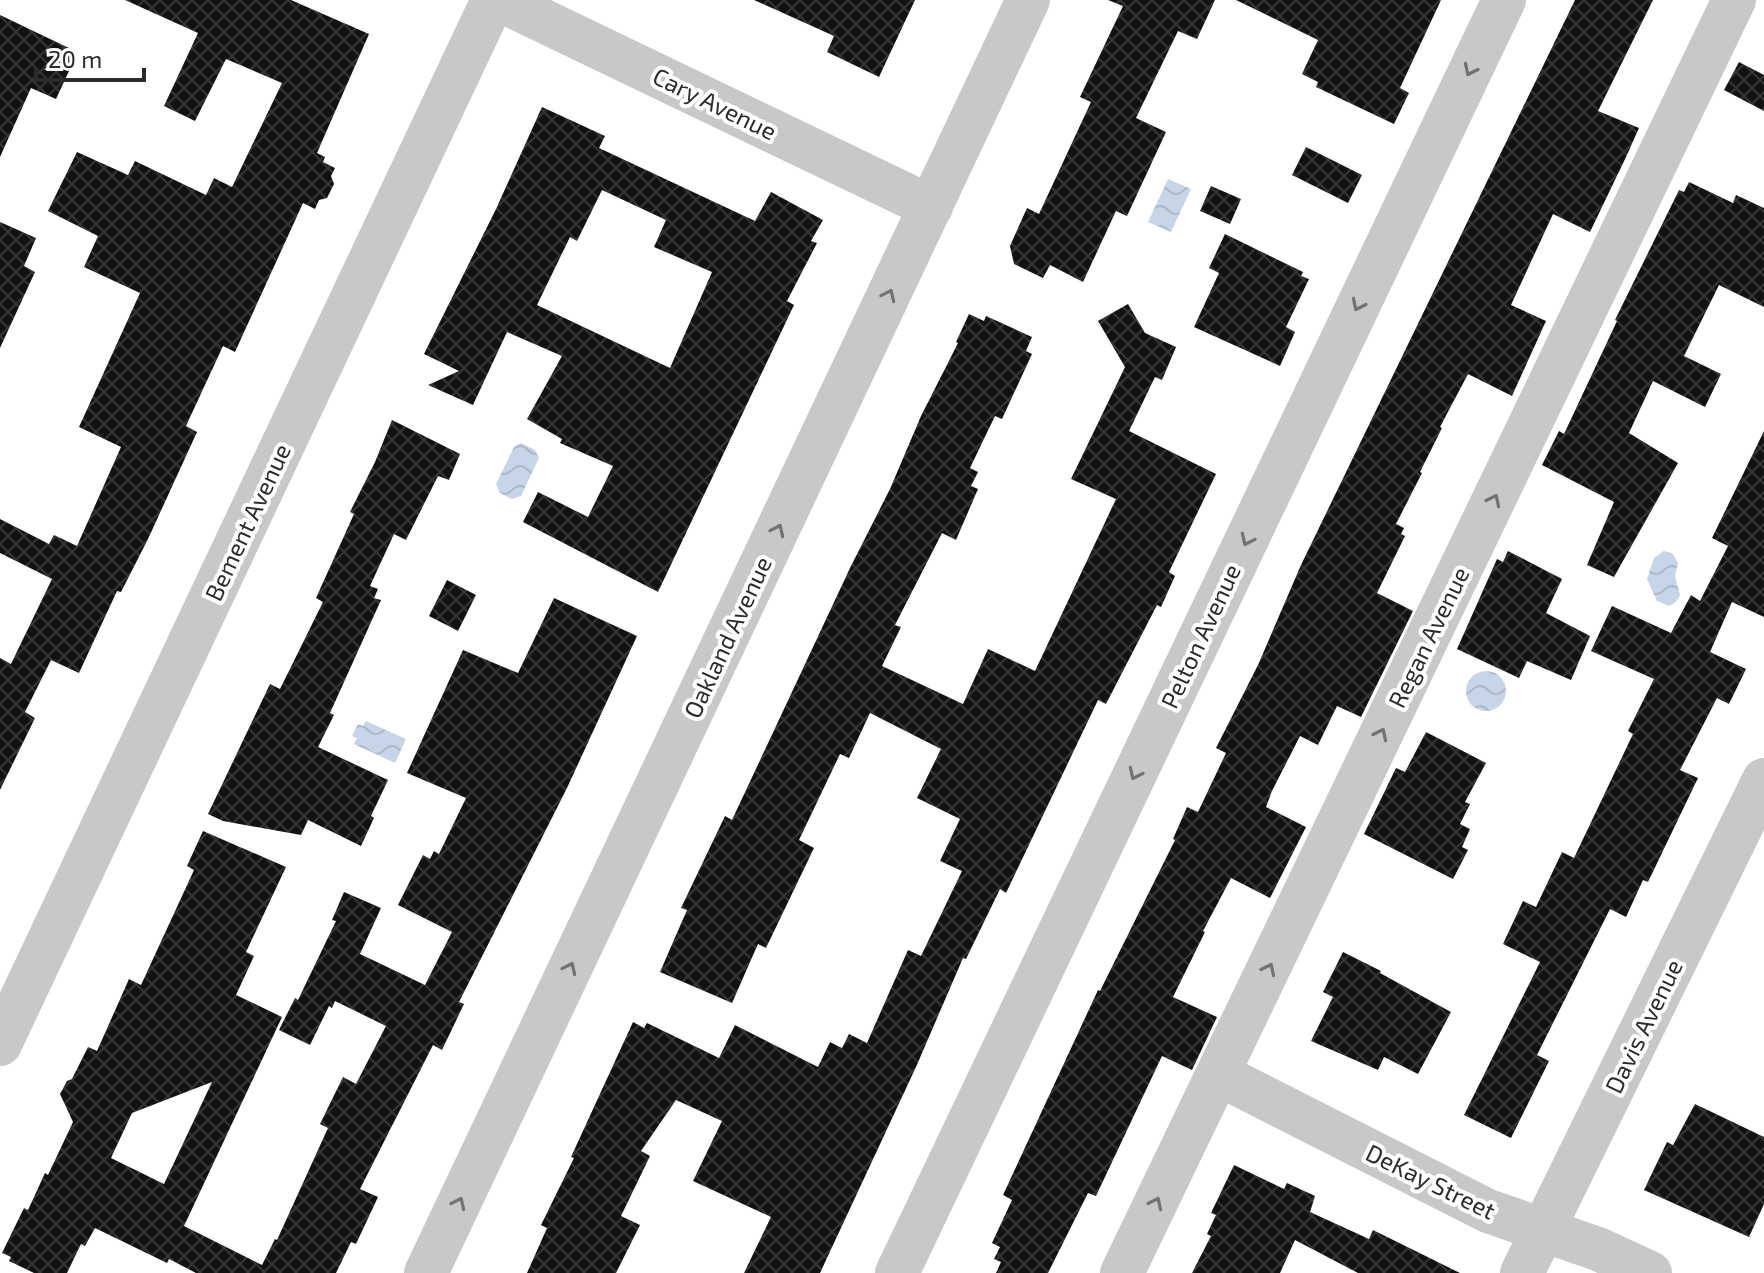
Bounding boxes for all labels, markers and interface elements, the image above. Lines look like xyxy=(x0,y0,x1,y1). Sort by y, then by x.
scale bar xyxy=(36,32,144,82)
text: 20 m xyxy=(48,44,102,73)
street label: Cary Avenue xyxy=(648,61,782,145)
one-way arrow xyxy=(1464,62,1480,77)
one-way arrow xyxy=(879,289,895,303)
one-way arrow xyxy=(1352,297,1368,311)
street label: Bement Avenue xyxy=(198,439,296,605)
one-way arrow xyxy=(1484,494,1500,508)
one-way arrow xyxy=(768,524,784,538)
one-way arrow xyxy=(1241,531,1257,546)
street label: Oakland Avenue xyxy=(677,552,777,722)
street label: Pelton Avenue xyxy=(1154,559,1246,713)
street label: Regan Avenue xyxy=(1381,562,1475,712)
one-way arrow xyxy=(1371,728,1387,743)
one-way arrow xyxy=(1129,766,1145,781)
street label: Davis Avenue xyxy=(1598,954,1688,1098)
one-way arrow xyxy=(560,961,576,976)
one-way arrow xyxy=(1259,962,1275,977)
street label: DeKay Street xyxy=(1362,1137,1500,1225)
one-way arrow xyxy=(449,1196,465,1211)
one-way arrow xyxy=(1146,1196,1162,1211)

